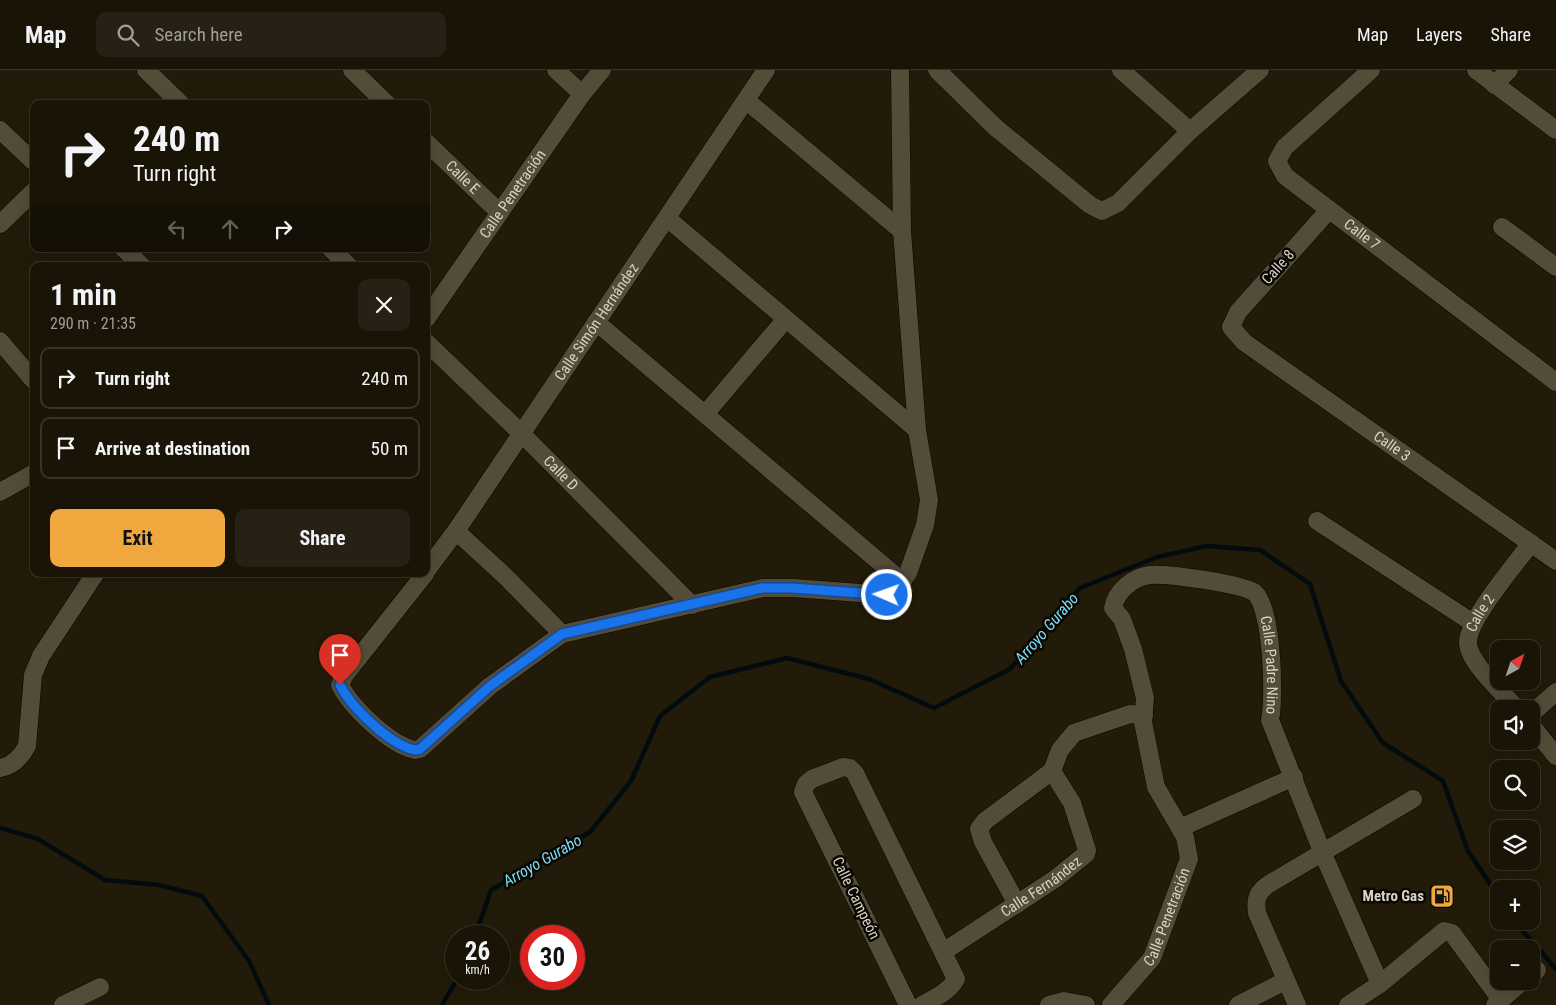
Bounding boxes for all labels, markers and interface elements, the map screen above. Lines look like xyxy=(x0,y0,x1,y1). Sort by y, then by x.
search box xyxy=(96,12,446,57)
text: Map xyxy=(25,21,66,49)
icon: search xyxy=(114,21,142,49)
text: Search here xyxy=(154,23,243,46)
text: Map xyxy=(1357,24,1388,45)
text: Layers xyxy=(1416,24,1463,45)
text: Share xyxy=(1491,24,1531,45)
text: 240 m xyxy=(133,119,220,160)
icon: right xyxy=(50,120,115,185)
street label: Calle Penetración xyxy=(476,146,550,242)
street label: Calle E xyxy=(442,157,484,198)
text: Turn right xyxy=(133,161,216,186)
icon: left xyxy=(163,215,191,243)
icon: ahead xyxy=(216,215,244,243)
icon: right xyxy=(269,215,297,243)
street label: Calle 7 xyxy=(1340,215,1383,254)
street label: Calle 8 xyxy=(1258,246,1298,288)
street label: Calle Simón Hernández xyxy=(551,260,642,384)
text: 1 min xyxy=(50,277,117,312)
button: close xyxy=(358,279,410,331)
text: 290 m · 21:35 xyxy=(50,314,136,333)
icon: right xyxy=(52,364,80,392)
text: Turn right xyxy=(95,367,170,390)
text: 240 m xyxy=(361,367,408,390)
street label: Calle 3 xyxy=(1370,427,1414,465)
icon: arrive xyxy=(52,434,80,462)
text: Arrive at destination xyxy=(95,437,250,460)
text: 50 m xyxy=(371,437,408,460)
street label: Calle D xyxy=(540,452,582,494)
button: Exit xyxy=(50,509,225,567)
button: Share xyxy=(235,509,410,567)
position arrow xyxy=(860,568,912,620)
water label: Arroyo Gurabo xyxy=(1010,589,1082,668)
street label: Calle 2 xyxy=(1462,591,1498,635)
street label: Calle Padre Nino xyxy=(1256,614,1281,715)
pin xyxy=(319,634,361,685)
north arrow xyxy=(1490,640,1540,690)
map controls xyxy=(1490,640,1540,990)
icon: arrive xyxy=(326,641,354,669)
button: sound xyxy=(1490,700,1540,750)
button: search xyxy=(1490,760,1540,810)
button: layers xyxy=(1490,820,1540,870)
water label: Arroyo Gurabo xyxy=(499,830,585,891)
street label: Calle Fernández xyxy=(997,852,1085,921)
street label: Calle Campeón xyxy=(828,854,884,942)
street label: Calle Penetración xyxy=(1140,865,1194,970)
button: + xyxy=(1490,880,1540,930)
fuel station icon: Metro Gas xyxy=(1429,883,1455,909)
place label: Metro Gas xyxy=(1363,887,1424,905)
speed limit sign: 30 xyxy=(520,925,585,990)
text: 26 xyxy=(465,937,490,966)
button: − xyxy=(1490,940,1540,990)
text: km/h xyxy=(465,963,490,977)

